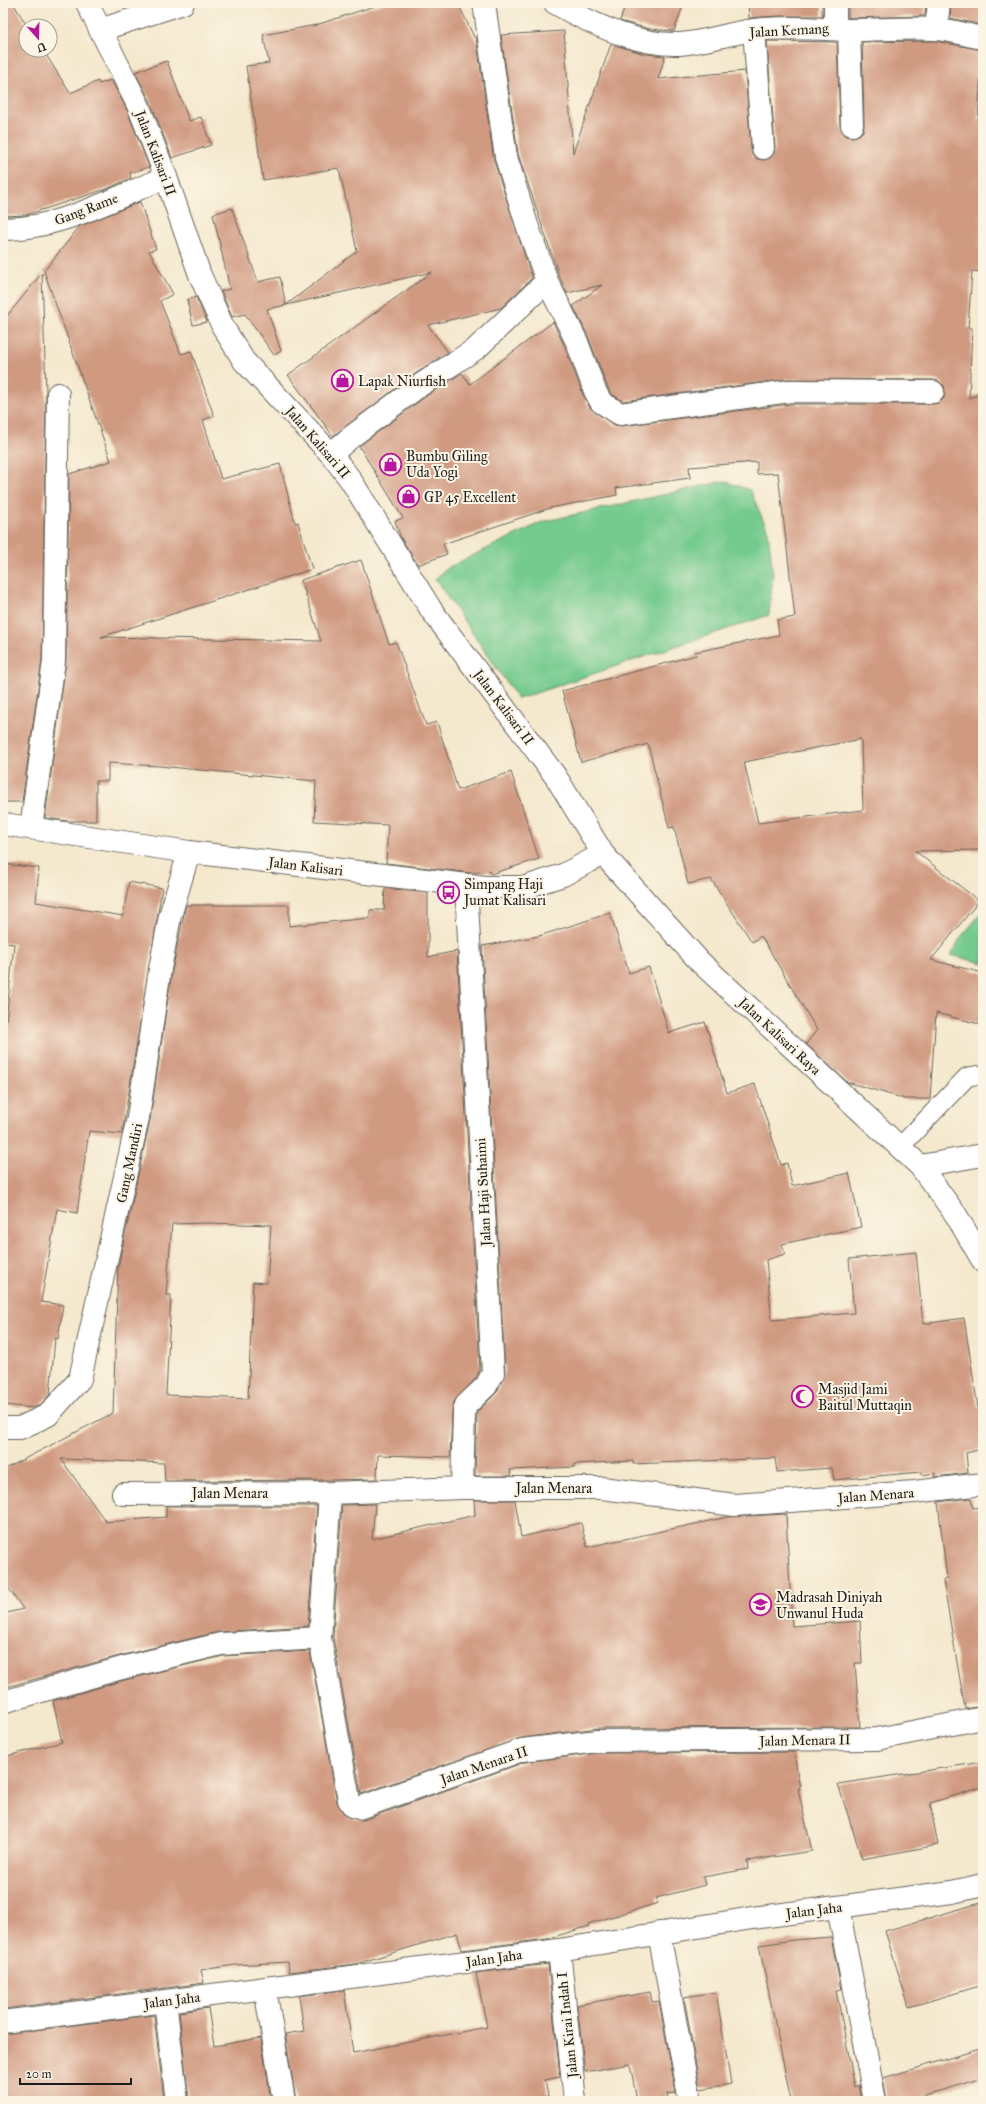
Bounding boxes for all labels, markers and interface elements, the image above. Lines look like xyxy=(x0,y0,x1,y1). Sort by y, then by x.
north arrow xyxy=(18,18,58,58)
street label: Jalan Kemang xyxy=(747,20,829,42)
text: U xyxy=(35,39,48,55)
street label: Jalan Kalisari II xyxy=(130,106,180,199)
street label: Gang Rame xyxy=(52,190,120,229)
shop icon: Lapak Niurfish xyxy=(329,368,355,394)
place label: Lapak Niurfish xyxy=(358,373,446,390)
street label: Jalan Kalisari II xyxy=(280,401,354,483)
place label: Bumbu Giling Uda Yogi xyxy=(406,448,488,481)
shop icon: Bumbu Giling Uda Yogi xyxy=(378,451,404,477)
shop icon: GP 45 Excellent xyxy=(396,484,422,510)
place label: GP 45 Excellent xyxy=(424,489,516,506)
street label: Jalan Kalisari II xyxy=(468,665,538,749)
street label: Jalan Kalisari xyxy=(266,853,344,881)
place label: Simpang Haji Jumat Kalisari xyxy=(462,876,546,910)
bus stop icon: Simpang Haji Jumat Kalisari xyxy=(436,879,462,905)
street label: Jalan Kalisari Raya xyxy=(733,993,824,1080)
street label: Gang Mandiri xyxy=(113,1121,146,1205)
street label: Jalan Haji Suhaimi xyxy=(472,1137,496,1249)
place label: Masjid Jami Baitul Muttaqin xyxy=(818,1381,912,1415)
mosque icon: Masjid Jami Baitul Muttaqin xyxy=(789,1384,815,1410)
street label: Jalan Menara xyxy=(514,1480,592,1498)
street label: Jalan Menara xyxy=(835,1484,915,1508)
street label: Jalan Menara xyxy=(190,1485,268,1503)
place label: Madrasah Diniyah Unwanul Huda xyxy=(776,1589,883,1622)
school or university icon: Madrasah Diniyah Unwanul Huda xyxy=(748,1592,774,1618)
street label: Jalan Menara II xyxy=(757,1731,851,1751)
street label: Jalan Menara II xyxy=(436,1743,530,1790)
street label: Jalan Jaha xyxy=(783,1899,843,1924)
street label: Jalan Jaha xyxy=(463,1946,523,1972)
street label: Jalan Kirai Indah I xyxy=(553,1971,583,2081)
street label: Jalan Jaha xyxy=(141,1989,201,2014)
scale bar xyxy=(20,2060,131,2086)
text: 20 m xyxy=(26,2067,52,2081)

